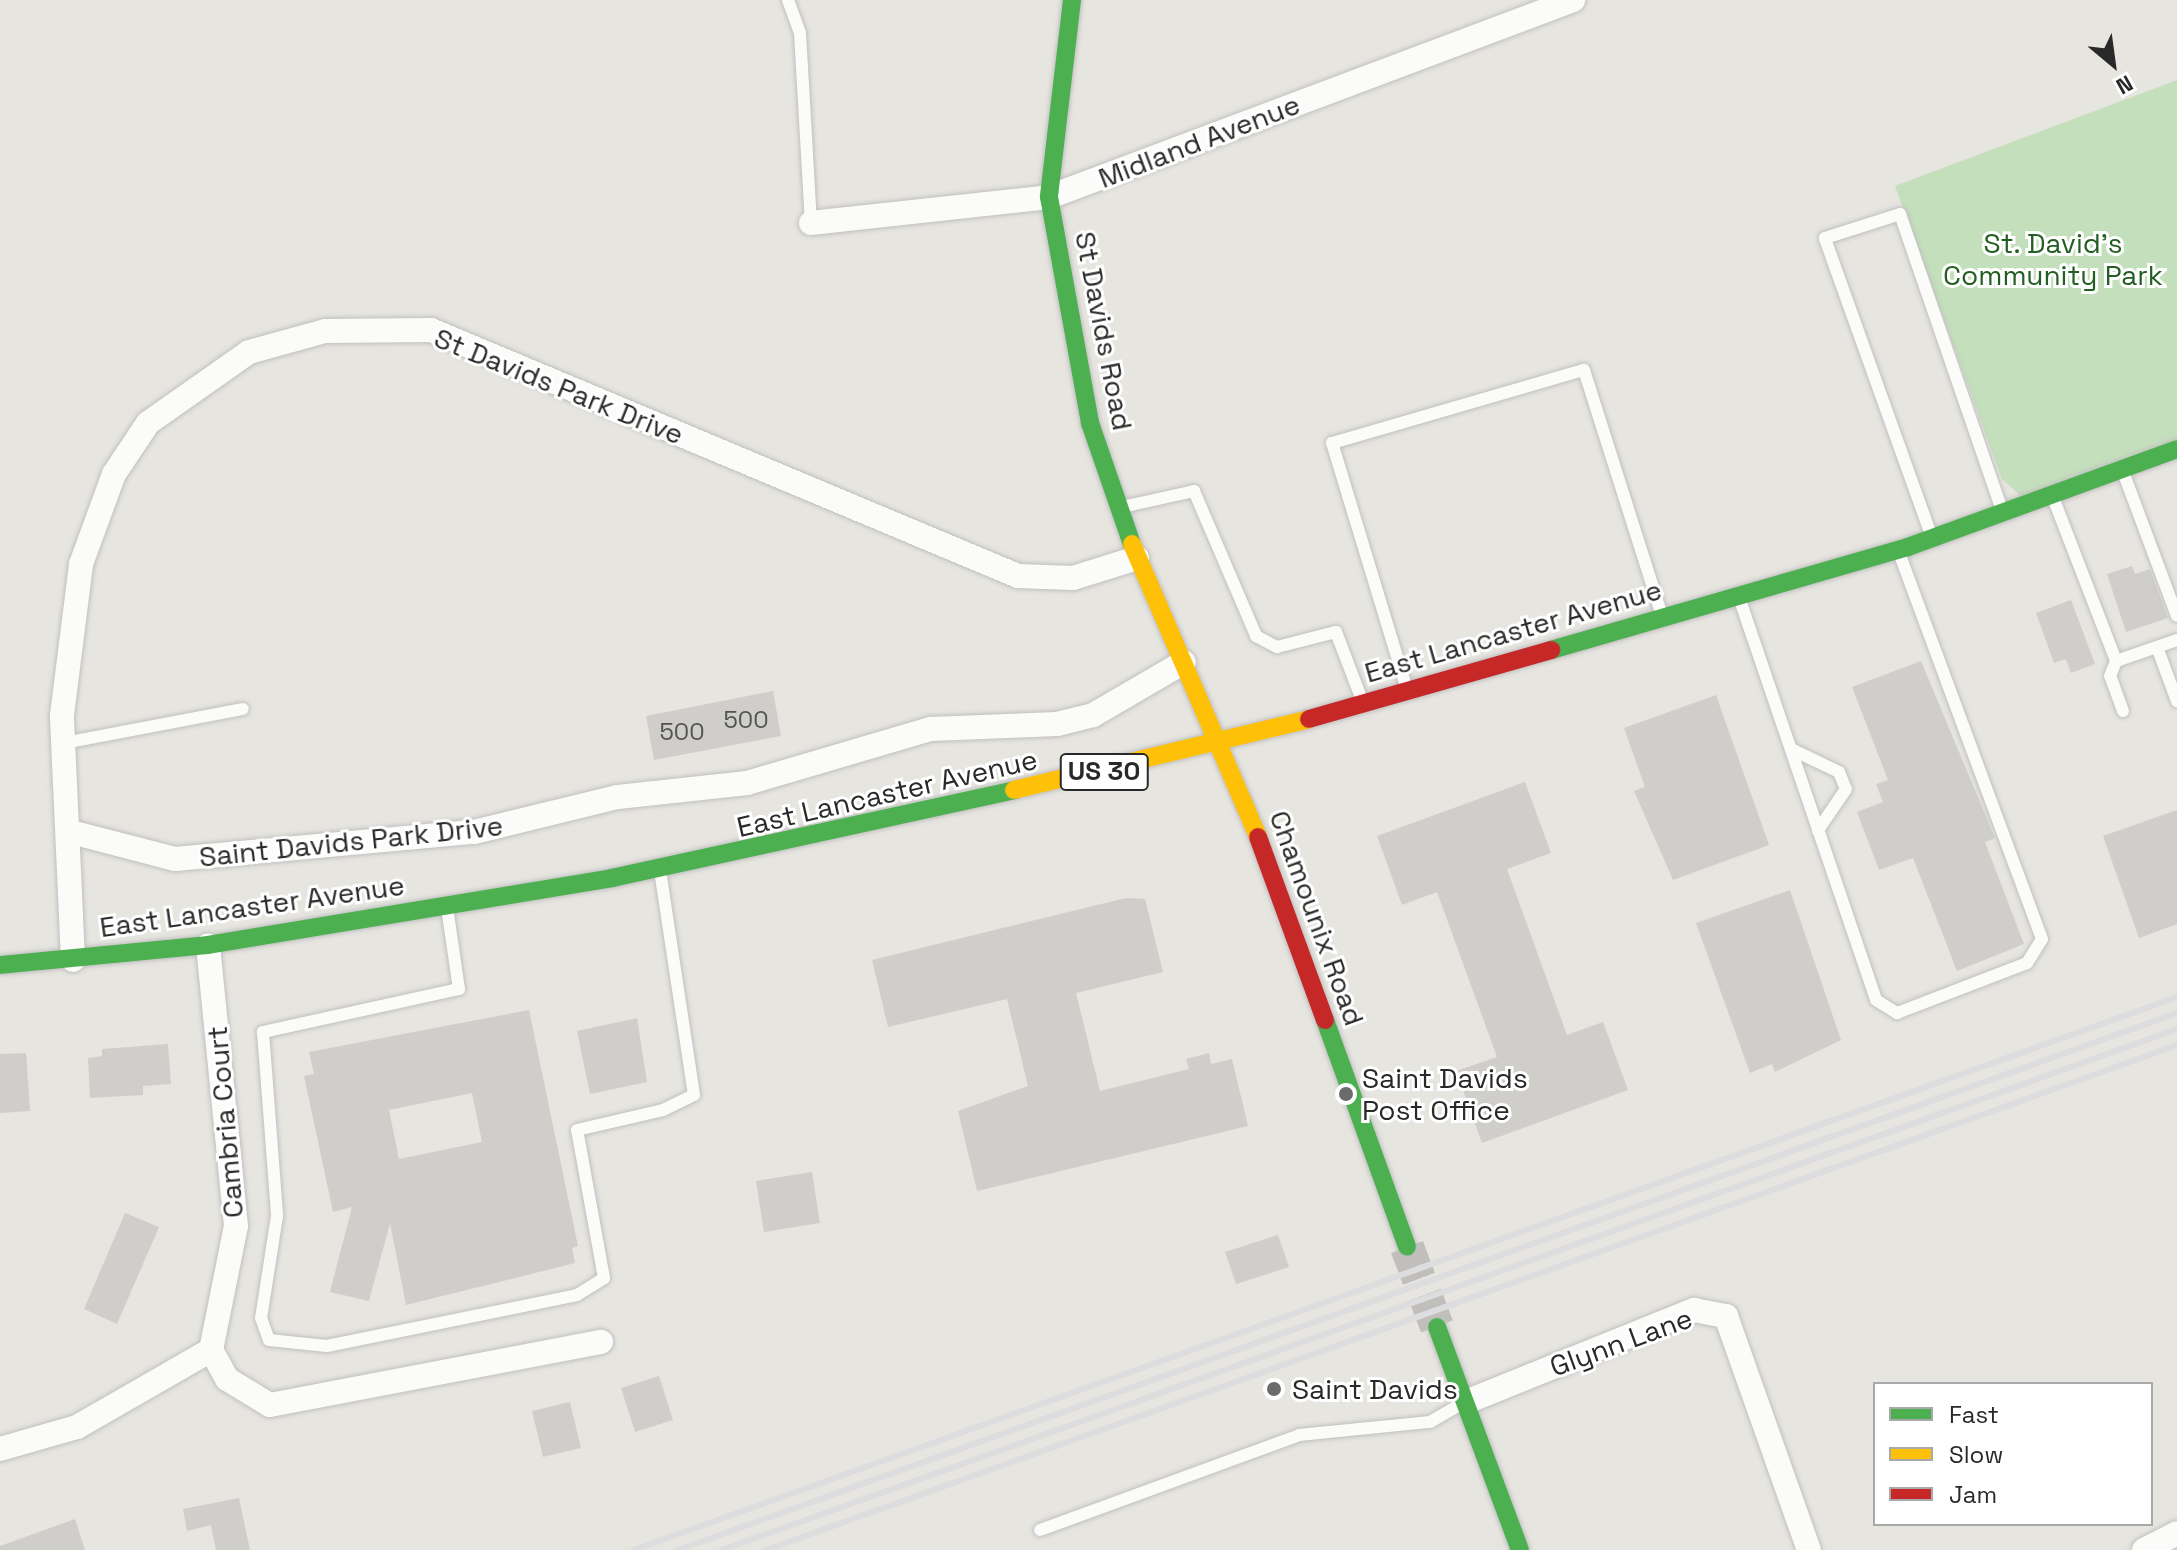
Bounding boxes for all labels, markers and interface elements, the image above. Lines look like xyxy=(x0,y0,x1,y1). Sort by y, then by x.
north arrow xyxy=(2073,24,2153,104)
text: N xyxy=(2111,69,2138,101)
street label: Midland Avenue xyxy=(1093,87,1305,195)
park label: St. David's Community Park xyxy=(1943,226,2163,292)
street label: St Davids Road xyxy=(1068,229,1140,433)
street label: St Davids Park Drive xyxy=(430,321,688,451)
street label: East Lancaster Avenue xyxy=(1361,572,1665,690)
house number: 500 xyxy=(723,706,769,734)
house number: 500 xyxy=(659,718,705,746)
street label: East Lancaster Avenue xyxy=(733,742,1041,844)
road number: US 30 xyxy=(1058,750,1150,794)
street label: Chamounix Road xyxy=(1263,806,1371,1030)
street label: Saint Davids Park Drive xyxy=(197,808,505,874)
street label: East Lancaster Avenue xyxy=(97,868,407,944)
street label: Cambria Court xyxy=(200,1025,250,1219)
place label: Saint Davids Post Office xyxy=(1362,1061,1528,1127)
marker: Saint Davids Post Office xyxy=(1337,1085,1355,1103)
street label: Glynn Lane xyxy=(1545,1301,1697,1383)
place label: Saint Davids xyxy=(1292,1372,1458,1406)
marker: Saint Davids xyxy=(1263,1378,1285,1400)
legend xyxy=(1873,1382,2153,1526)
text: Fast xyxy=(1949,1399,1999,1430)
text: Slow xyxy=(1949,1439,2003,1470)
text: Jam xyxy=(1949,1479,1997,1510)

